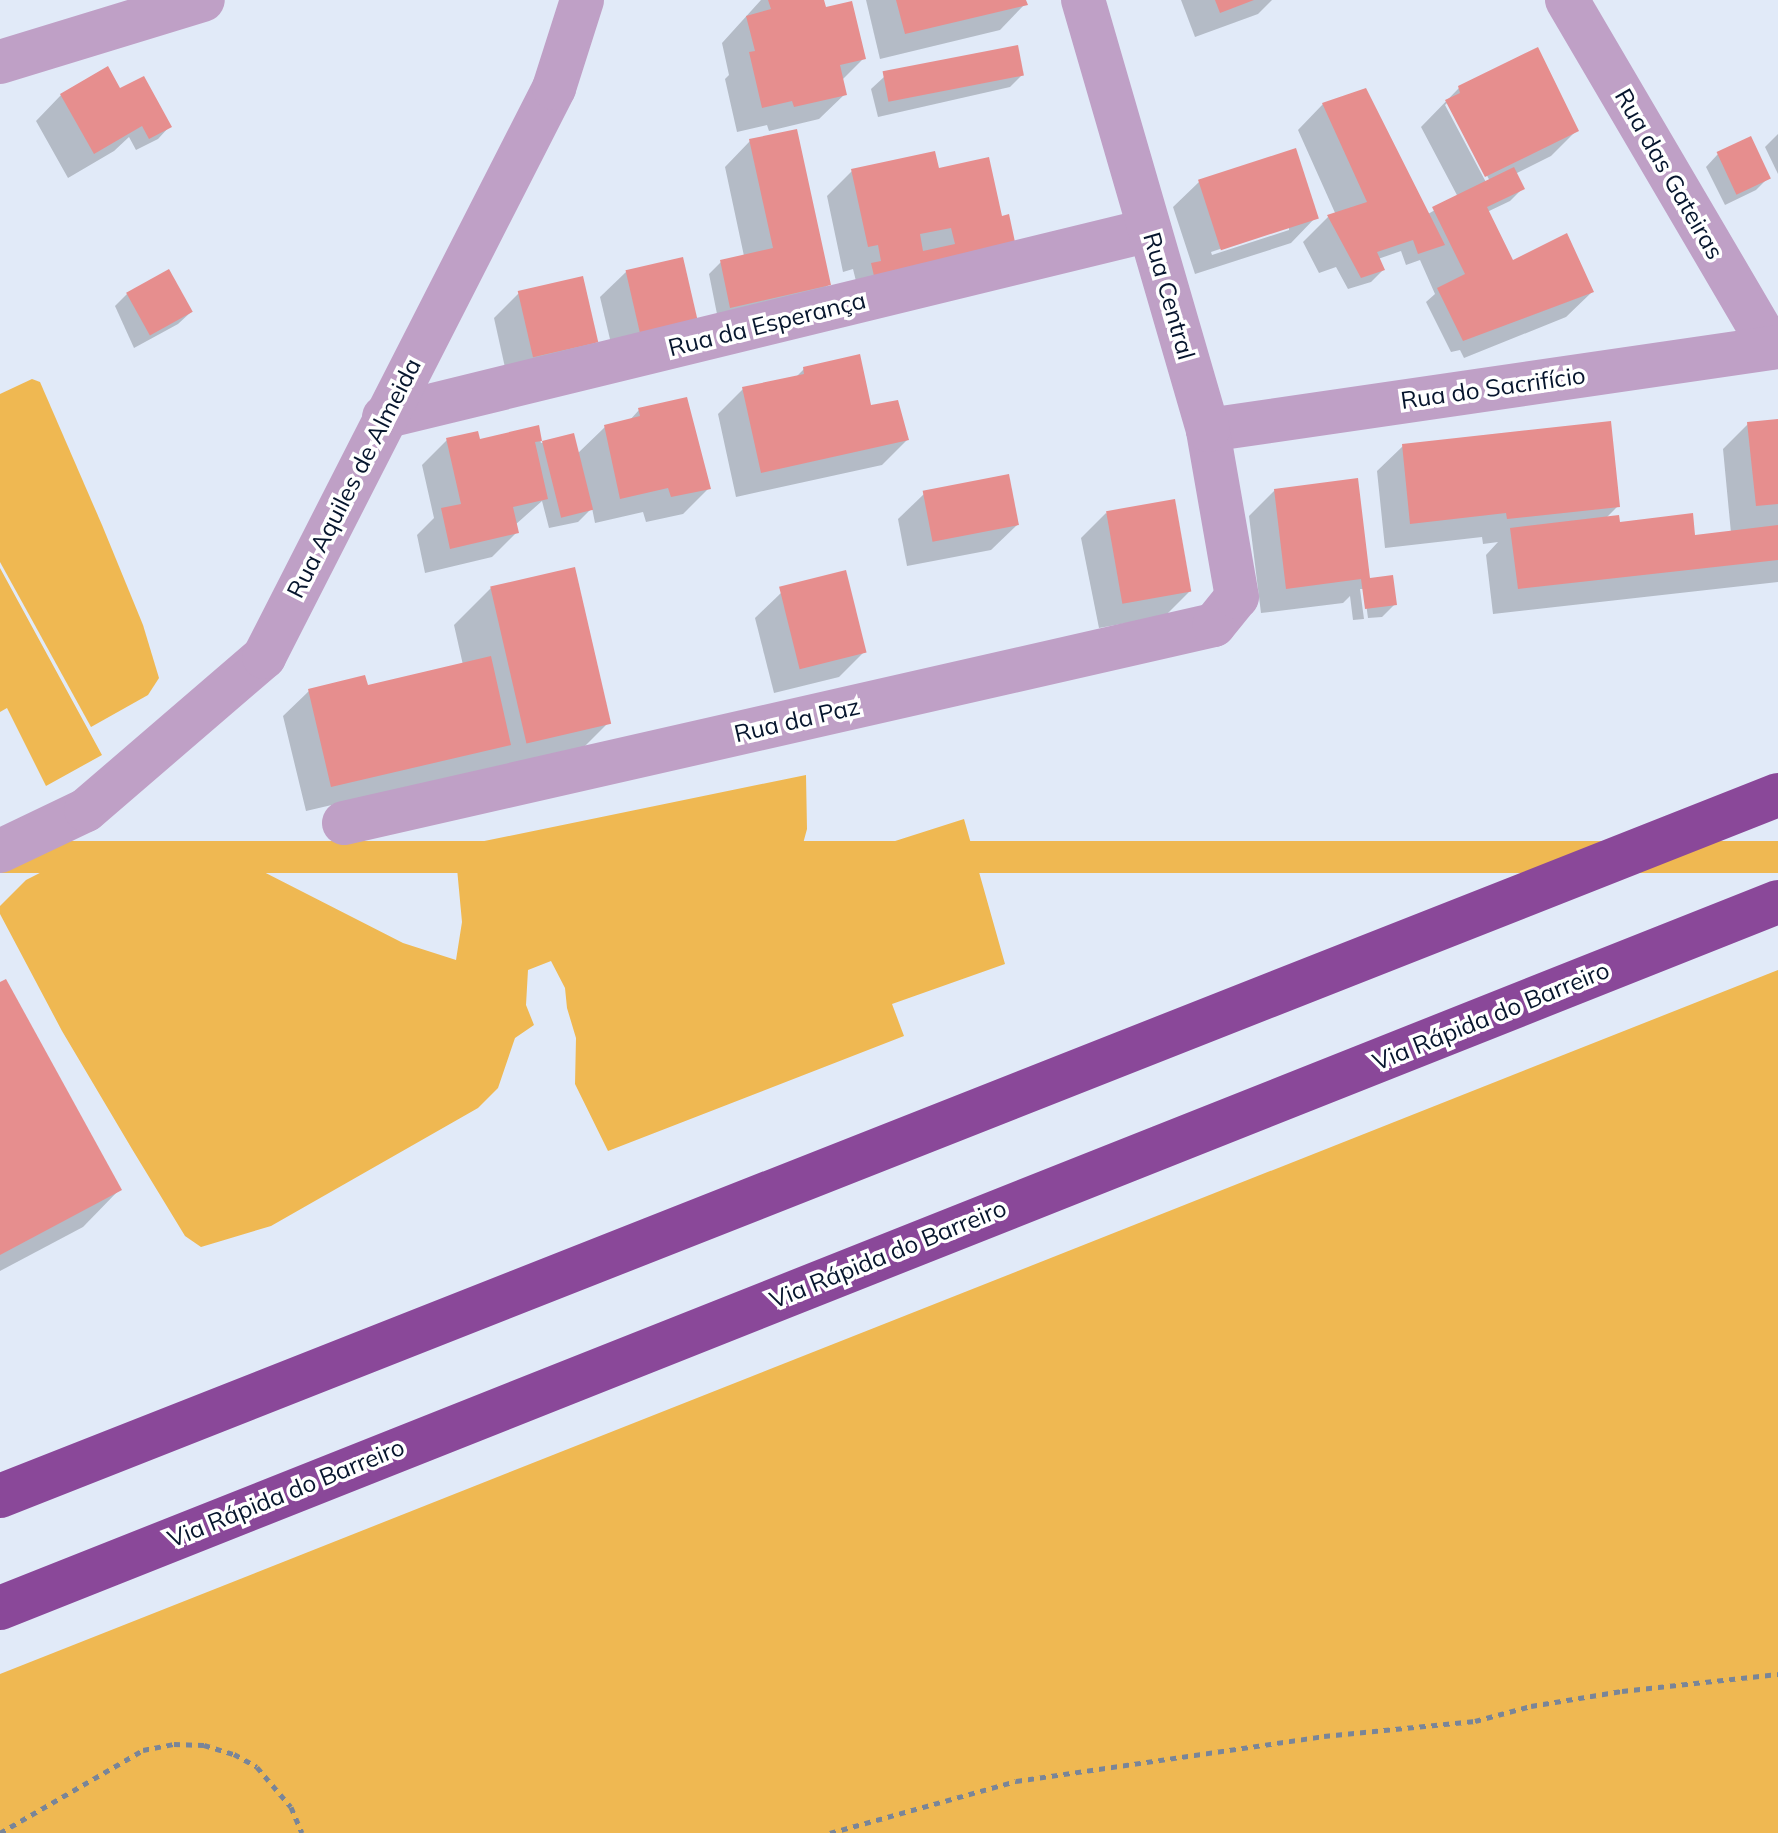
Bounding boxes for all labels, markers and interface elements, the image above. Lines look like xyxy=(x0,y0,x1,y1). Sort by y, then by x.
street label: Rua das Gateiras xyxy=(1609,84,1729,264)
street label: Rua Central xyxy=(1137,229,1201,363)
street label: Rua da Esperança xyxy=(665,286,869,362)
street label: Rua Aquiles de Almeida xyxy=(281,353,427,603)
street label: Rua do Sacrifício xyxy=(1399,361,1587,415)
street label: Rua da Paz xyxy=(731,692,863,748)
street label: Via Rápida do Barreiro xyxy=(1368,955,1614,1077)
street label: Via Rápida do Barreiro xyxy=(765,1193,1011,1315)
street label: Via Rápida do Barreiro xyxy=(163,1432,409,1554)

